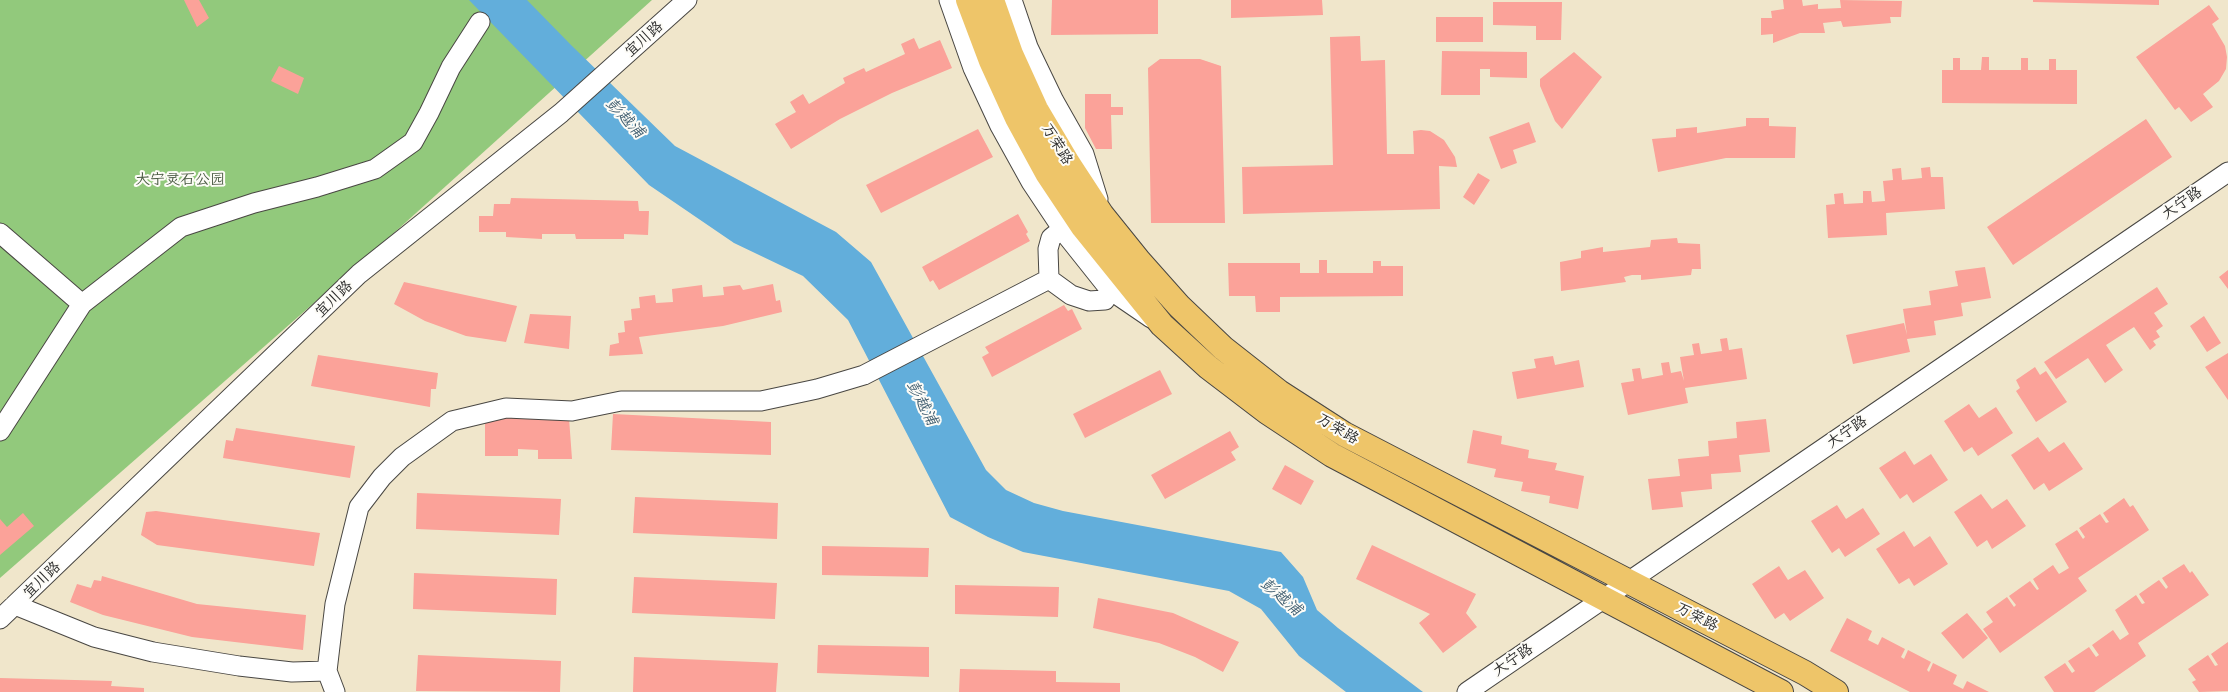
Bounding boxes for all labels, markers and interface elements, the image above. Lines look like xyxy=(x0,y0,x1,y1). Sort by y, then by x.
street label: 宜川路 xyxy=(621,17,667,61)
water label: 彭越浦 xyxy=(601,94,649,142)
street label: 万荣路 xyxy=(1038,120,1076,168)
park label: 大宁灵石公园 xyxy=(135,171,225,189)
street label: 大宁路 xyxy=(2158,183,2206,223)
street label: 宜川路 xyxy=(312,277,356,321)
water label: 彭越浦 xyxy=(902,377,942,429)
street label: 万荣路 xyxy=(1314,410,1362,448)
street label: 大宁路 xyxy=(1823,412,1871,452)
street label: 宜川路 xyxy=(20,558,64,602)
water label: 彭越浦 xyxy=(1256,574,1306,620)
street label: 万荣路 xyxy=(1673,599,1721,635)
street label: 大宁路 xyxy=(1489,640,1537,680)

